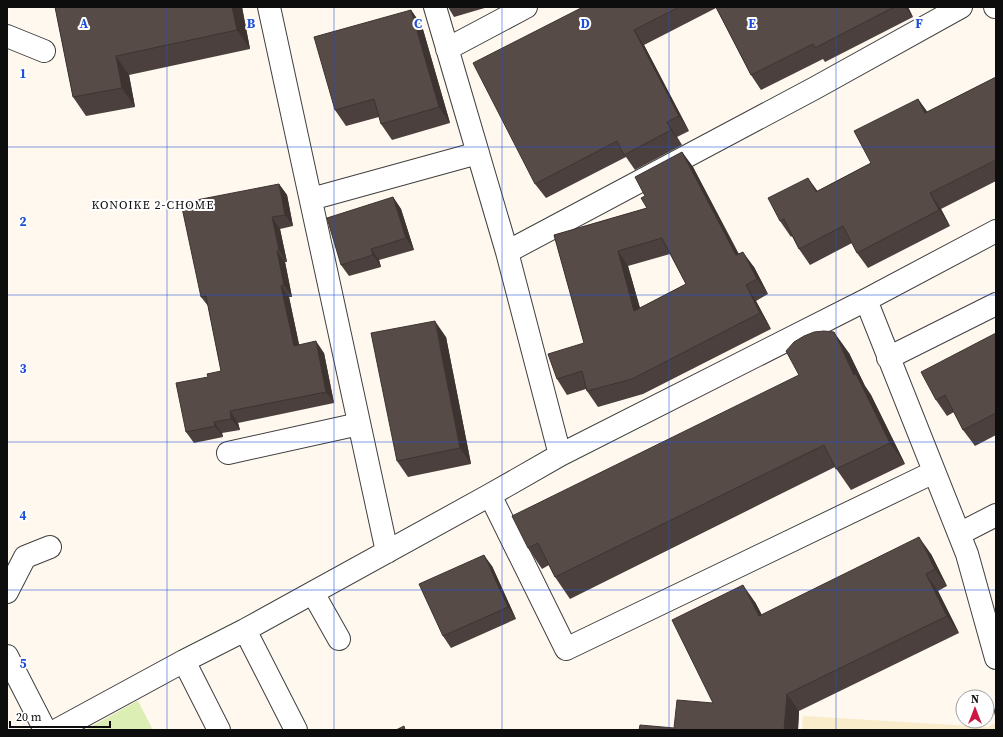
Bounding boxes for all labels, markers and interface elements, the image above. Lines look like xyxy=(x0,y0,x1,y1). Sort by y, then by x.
text: A xyxy=(80,15,89,32)
text: B xyxy=(247,15,256,32)
text: C xyxy=(414,15,422,32)
text: D xyxy=(580,15,590,32)
text: E xyxy=(748,15,756,32)
text: F xyxy=(915,15,923,32)
text: 1 xyxy=(19,65,27,82)
district label: KONOIKE 2-CHOME xyxy=(91,197,215,213)
text: 2 xyxy=(19,213,27,230)
text: 3 xyxy=(19,360,27,377)
text: 4 xyxy=(19,507,27,524)
text: 5 xyxy=(19,655,27,672)
north arrow xyxy=(955,689,995,729)
text: N xyxy=(971,692,979,707)
scale bar xyxy=(10,703,110,729)
text: 20 m xyxy=(16,709,42,725)

